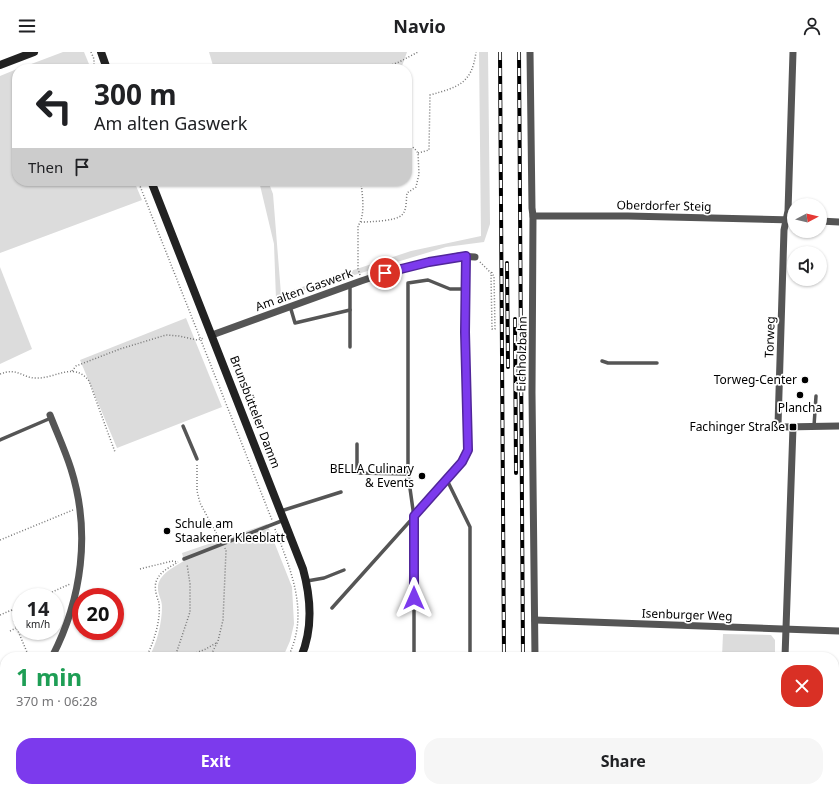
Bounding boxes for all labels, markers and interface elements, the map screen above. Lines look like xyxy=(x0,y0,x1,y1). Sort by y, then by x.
text: Navio xyxy=(393,14,446,38)
icon: menu xyxy=(16,15,38,37)
icon: person xyxy=(801,15,823,37)
text: 300 m xyxy=(94,75,177,113)
icon: left xyxy=(28,80,80,132)
text: Am alten Gaswerk xyxy=(94,111,247,135)
icon: arrive xyxy=(71,156,93,178)
text: Then xyxy=(28,157,63,177)
street label: Oberdorfer Steig xyxy=(616,196,712,215)
north arrow xyxy=(787,198,827,238)
map controls xyxy=(787,198,827,286)
button: sound xyxy=(787,246,827,286)
pin xyxy=(368,256,402,290)
icon: arrive xyxy=(374,262,396,284)
street label: Am alten Gaswerk xyxy=(253,264,355,315)
street label: Eichholzbahn xyxy=(512,316,531,392)
street label: Torweg xyxy=(760,316,779,358)
street label: Brunsbütteler Damm xyxy=(226,353,285,471)
place label: Torweg-Center xyxy=(714,371,797,388)
marker: Torweg-Center xyxy=(800,375,810,385)
marker: Plancha xyxy=(795,390,805,400)
place label: Plancha xyxy=(778,399,822,416)
place label: Fachinger Straße xyxy=(689,418,785,435)
marker: Fachinger Straße xyxy=(788,422,798,432)
place label: BELLA Culinary & Events xyxy=(330,460,415,491)
marker: BELLA Culinary & Events xyxy=(417,471,427,481)
place label: Schule am Staakener Kleeblatt xyxy=(175,515,285,546)
marker: Schule am Staakener Kleeblatt xyxy=(162,526,172,536)
position arrow xyxy=(393,577,435,619)
speed limit sign: 20 xyxy=(72,588,124,640)
text: 14 xyxy=(27,595,49,622)
street label: Isenburger Weg xyxy=(641,604,733,625)
text: km/h xyxy=(26,617,50,631)
text: 1 min xyxy=(16,660,82,693)
button: close xyxy=(781,665,823,707)
text: 370 m · 06:28 xyxy=(16,692,97,710)
button: Exit xyxy=(16,738,416,784)
button: Share xyxy=(424,738,823,784)

